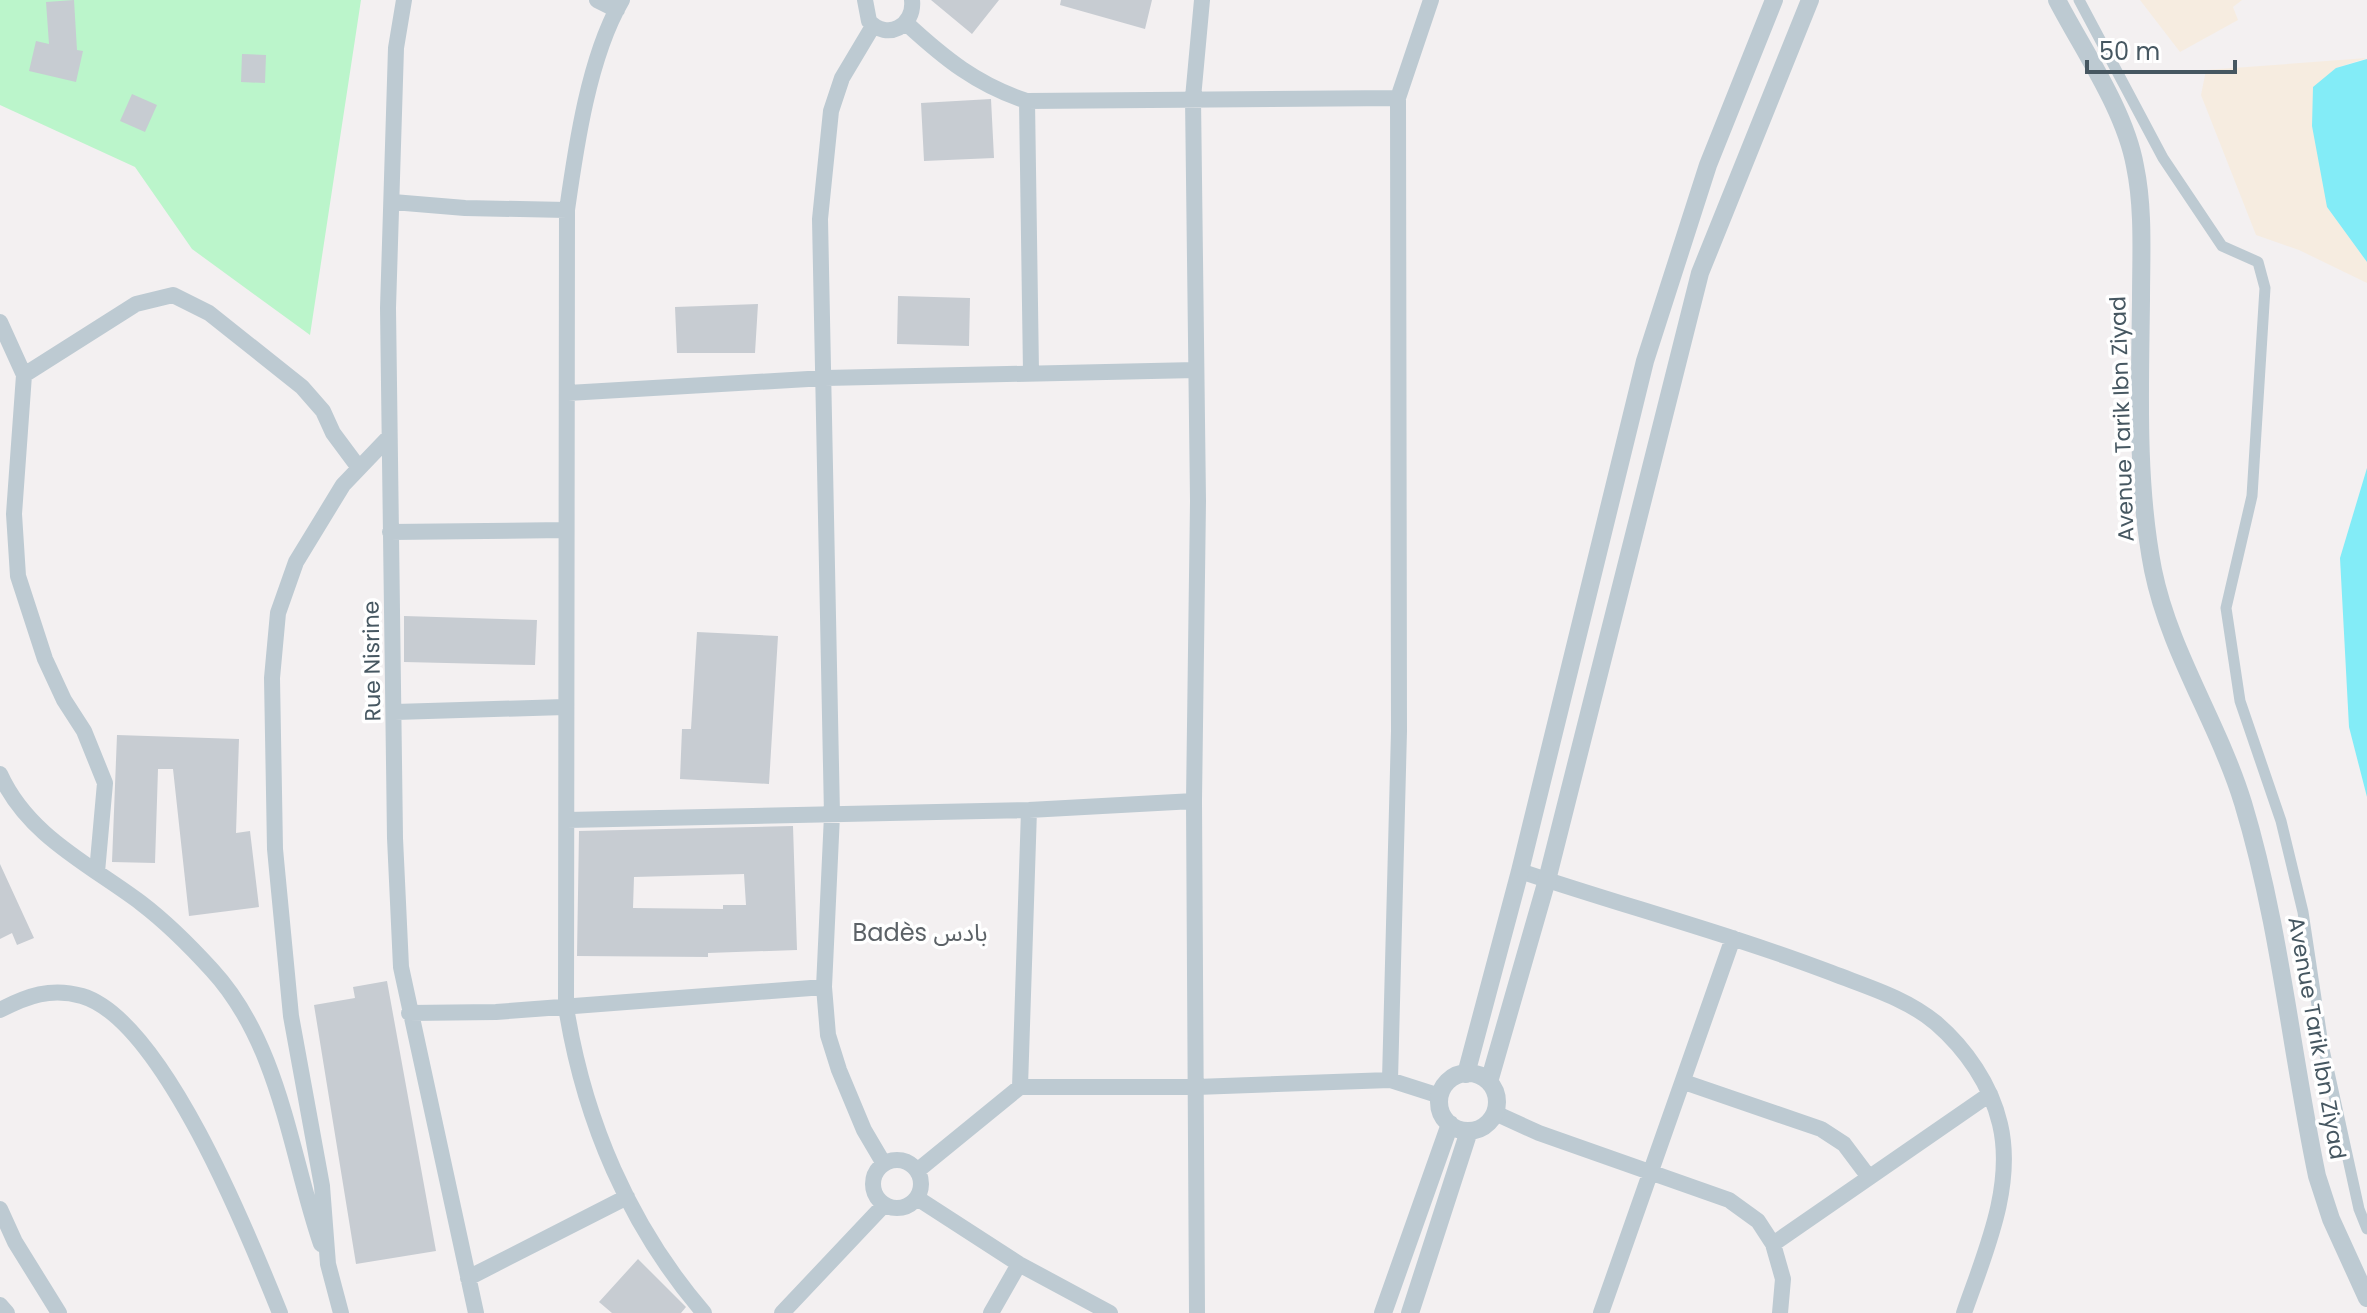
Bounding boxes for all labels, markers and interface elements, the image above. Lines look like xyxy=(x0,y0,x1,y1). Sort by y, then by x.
scale bar xyxy=(2087,24,2235,74)
text: 50 m xyxy=(2099,35,2160,68)
street label: Avenue Tarik Ibn Ziyad xyxy=(2102,296,2142,542)
street label: Rue Nisrine xyxy=(355,600,389,722)
street label: Avenue Tarik Ibn Ziyad xyxy=(2280,914,2354,1162)
district label: Badès بادس xyxy=(853,916,987,949)

